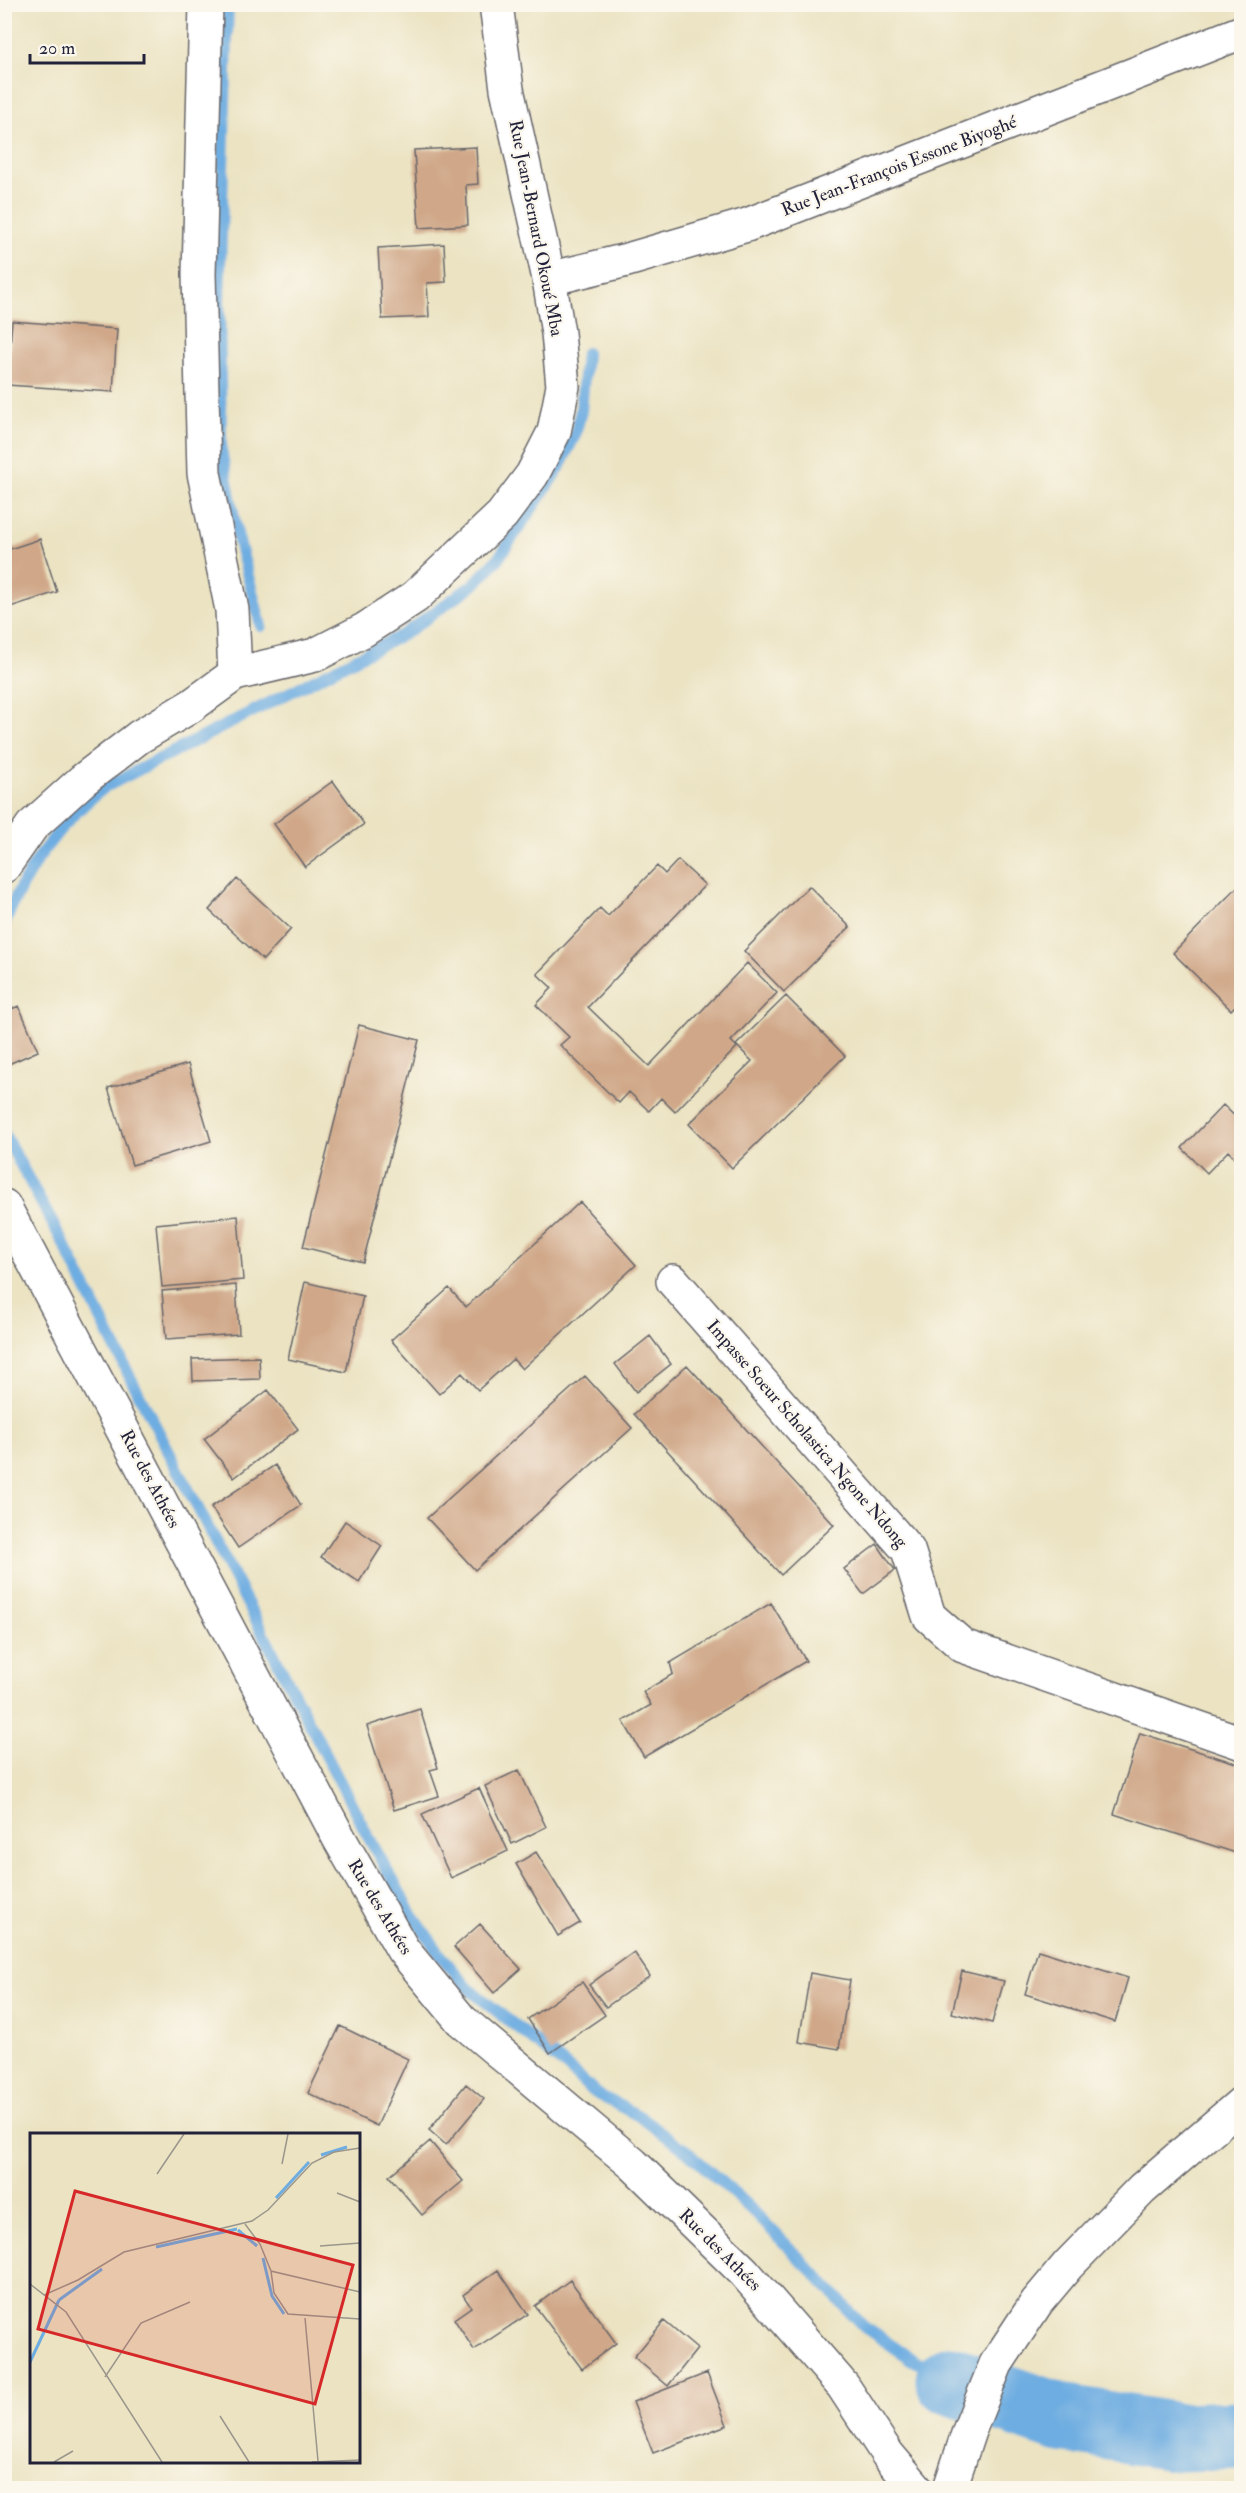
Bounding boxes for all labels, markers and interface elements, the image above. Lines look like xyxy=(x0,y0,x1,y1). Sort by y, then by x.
scale bar xyxy=(30,27,144,65)
text: 20 m xyxy=(39,37,75,60)
street label: Rue Jean-François Essone Biyoghé xyxy=(778,110,1020,222)
street label: Rue Jean-Bernard Okoué Mba xyxy=(504,118,568,339)
street label: Impasse Soeur Scholastica Ngone Ndong xyxy=(702,1315,913,1554)
street label: Rue des Athées xyxy=(115,1426,185,1532)
street label: Rue des Athées xyxy=(342,1855,418,1959)
inset map xyxy=(30,2133,360,2463)
street label: Rue des Athées xyxy=(674,2204,766,2296)

